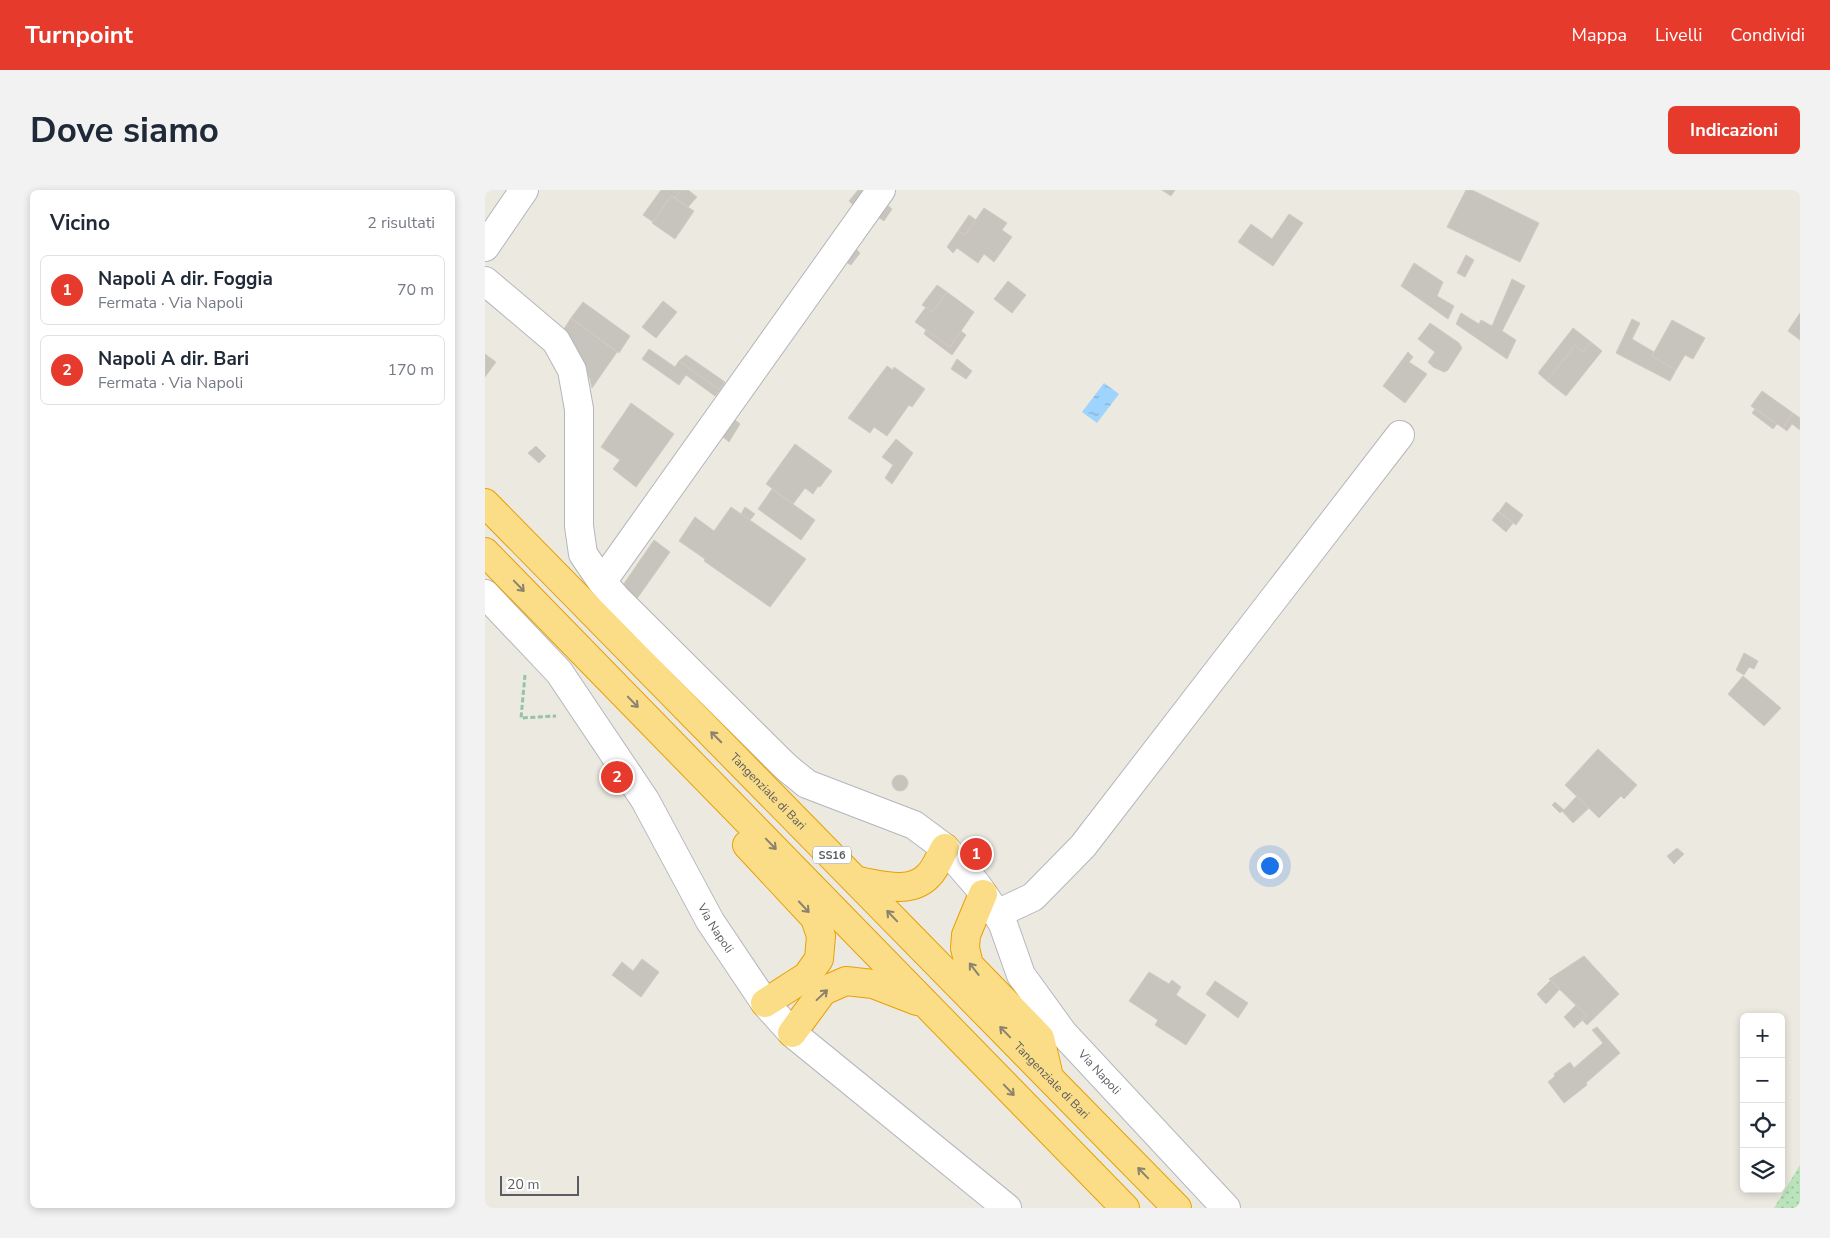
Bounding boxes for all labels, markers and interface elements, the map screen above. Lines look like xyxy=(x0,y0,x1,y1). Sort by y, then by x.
text: Turnpoint xyxy=(25,19,133,51)
text: Mappa xyxy=(1572,23,1627,47)
text: Livelli xyxy=(1655,23,1702,47)
text: Condividi xyxy=(1730,23,1805,47)
button: Indicazioni xyxy=(1668,106,1800,154)
text: Dove siamo xyxy=(30,107,219,154)
text: Vicino xyxy=(50,209,110,237)
text: 2 risultati xyxy=(367,212,435,234)
text: Napoli A dir. Foggia xyxy=(98,266,273,292)
text: 1 xyxy=(62,279,72,301)
text: 70 m xyxy=(397,279,434,301)
text: Fermata · Via Napoli xyxy=(98,292,243,314)
text: Napoli A dir. Bari xyxy=(98,346,249,372)
text: 2 xyxy=(62,359,72,381)
text: 170 m xyxy=(387,359,434,381)
text: Fermata · Via Napoli xyxy=(98,372,243,394)
one-way arrow xyxy=(513,580,525,593)
one-way arrow xyxy=(627,696,639,709)
one-way arrow xyxy=(711,732,723,744)
street label: Tangenziale di Bari xyxy=(727,749,809,833)
pin: 2 xyxy=(601,758,633,796)
pin: 1 xyxy=(960,835,992,873)
one-way arrow xyxy=(765,837,777,850)
road number: SS16 xyxy=(813,846,851,864)
your location xyxy=(1257,853,1283,879)
street label: Via Napoli xyxy=(693,900,737,956)
one-way arrow xyxy=(798,900,810,913)
one-way arrow xyxy=(886,909,898,922)
one-way arrow xyxy=(968,962,979,975)
one-way arrow xyxy=(816,989,829,1000)
map controls xyxy=(1740,1013,1785,1193)
button: + xyxy=(1740,1013,1785,1058)
one-way arrow xyxy=(999,1026,1011,1038)
street label: Tangenziale di Bari xyxy=(1010,1038,1093,1122)
street label: Via Napoli xyxy=(1074,1046,1124,1098)
button: − xyxy=(1740,1058,1785,1103)
one-way arrow xyxy=(1003,1083,1015,1096)
button: locate xyxy=(1740,1103,1785,1148)
button: layers xyxy=(1740,1148,1785,1193)
one-way arrow xyxy=(1137,1167,1149,1179)
scale bar xyxy=(500,1173,579,1196)
text: 20 m xyxy=(507,1175,539,1194)

